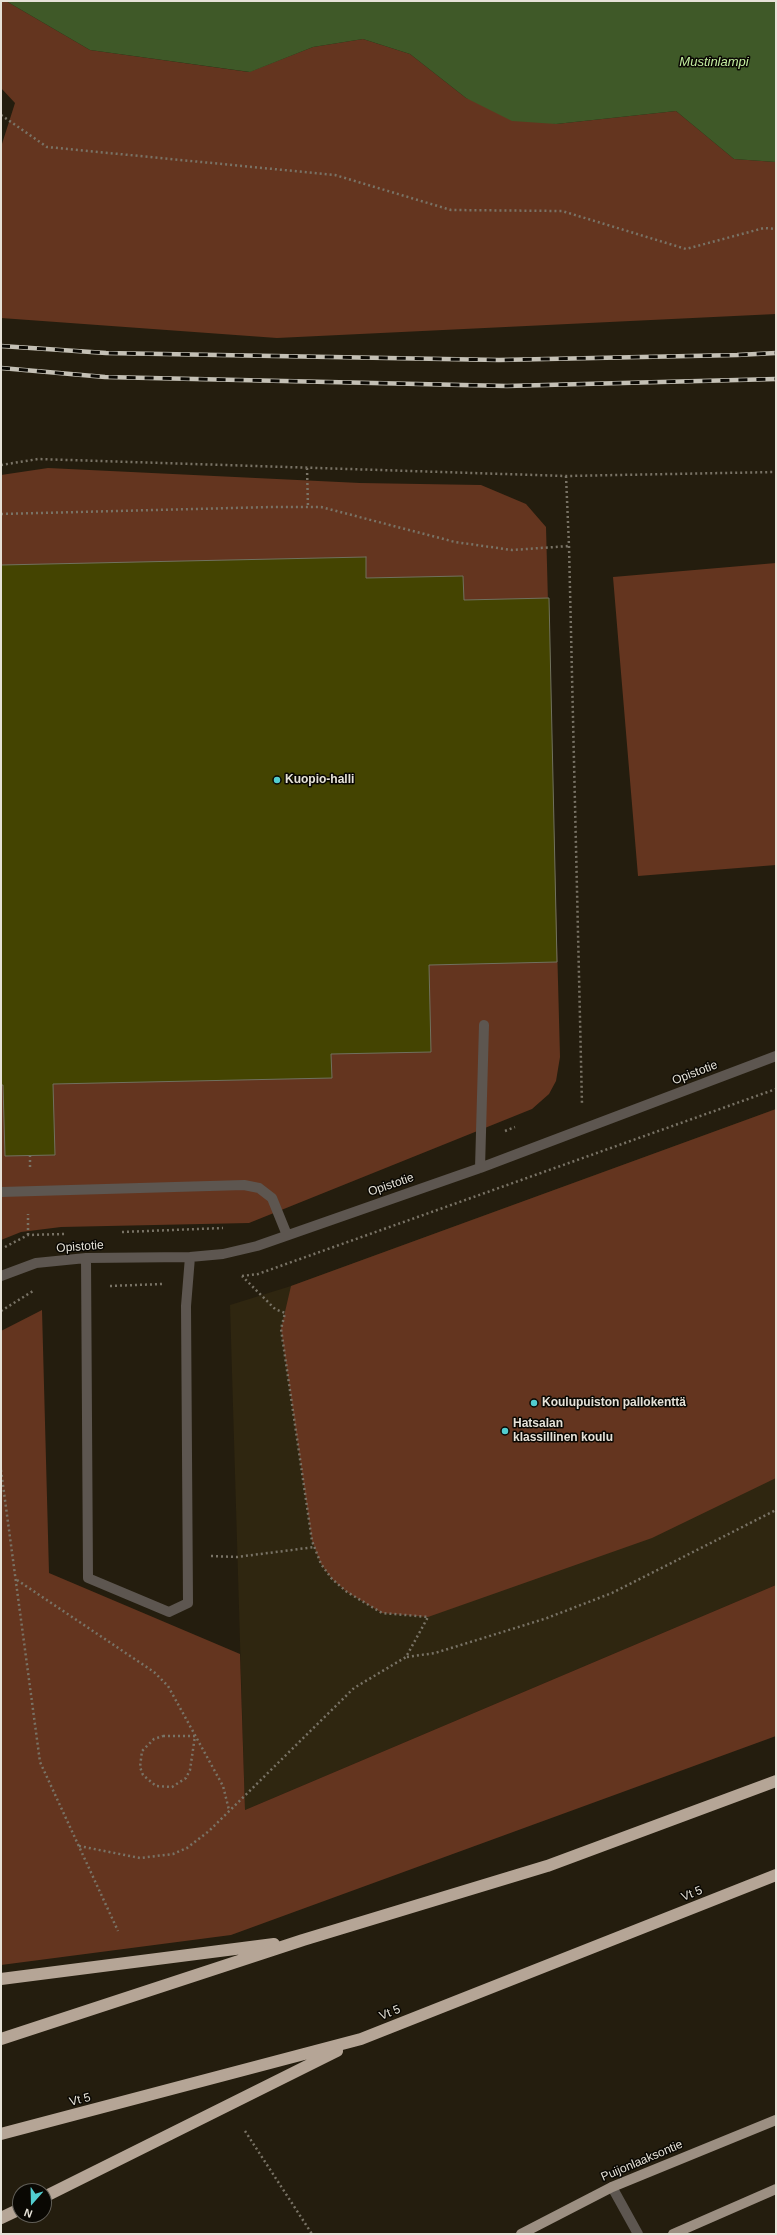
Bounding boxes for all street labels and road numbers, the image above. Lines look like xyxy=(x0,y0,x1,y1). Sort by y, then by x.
street label: Opistotie xyxy=(670,1058,720,1088)
street label: Opistotie xyxy=(366,1170,416,1200)
street label: Opistotie xyxy=(56,1238,104,1256)
street label: Vt 5 xyxy=(679,1883,705,1905)
street label: Vt 5 xyxy=(377,2002,403,2024)
street label: Vt 5 xyxy=(68,2090,92,2110)
street label: Puijonlaaksontie xyxy=(599,2137,685,2185)

